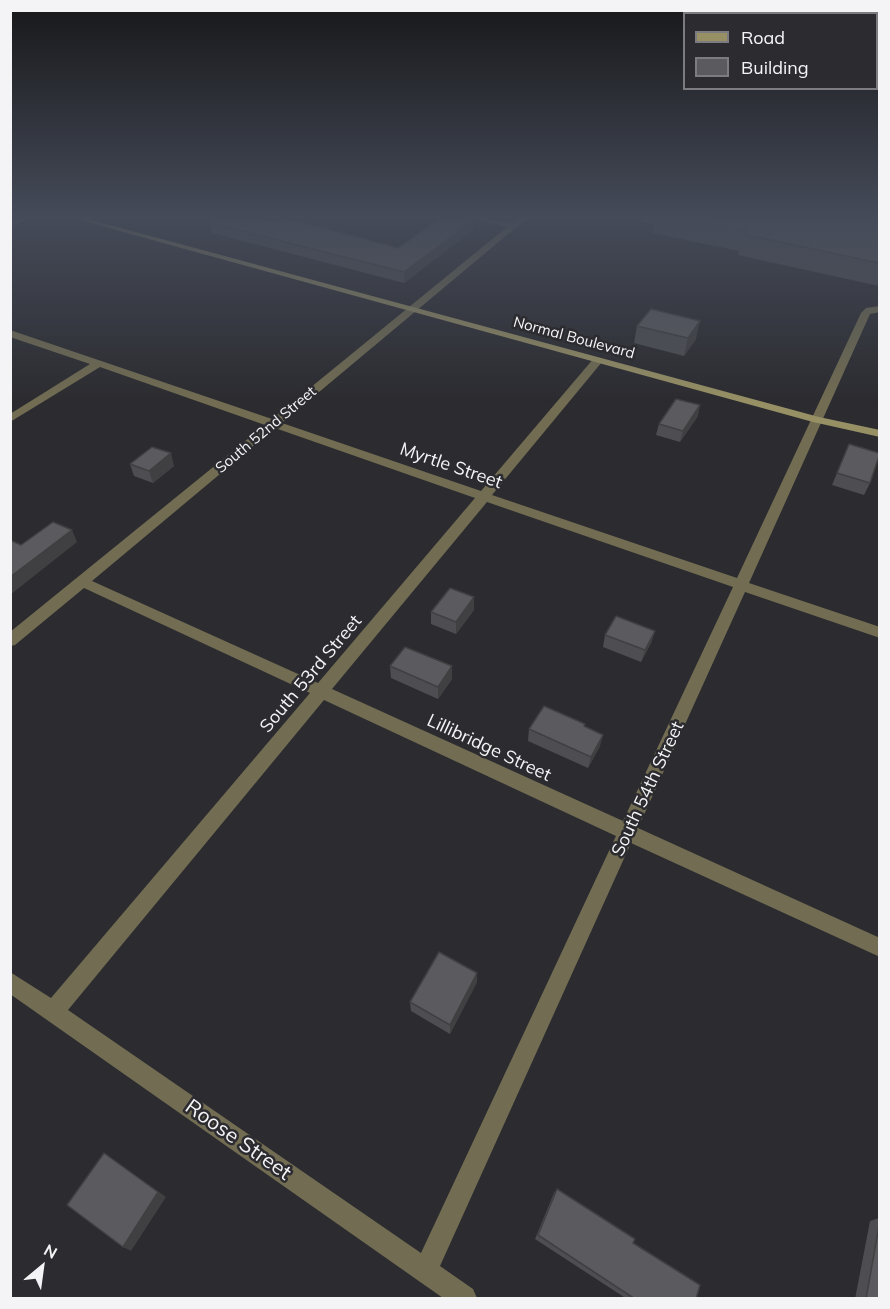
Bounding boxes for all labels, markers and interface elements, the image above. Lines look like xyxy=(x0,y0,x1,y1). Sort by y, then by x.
legend xyxy=(683,12,878,90)
text: Road xyxy=(741,26,785,49)
text: Building xyxy=(741,56,809,79)
street label: Normal Boulevard xyxy=(511,313,637,363)
street label: South 52nd Street xyxy=(212,383,320,477)
street label: Myrtle Street xyxy=(397,438,505,494)
street label: South 53rd Street xyxy=(256,611,366,737)
street label: Lillibridge Street xyxy=(423,710,555,786)
street label: South 54th Street xyxy=(607,718,689,860)
street label: Roose Street xyxy=(180,1094,296,1186)
north arrow xyxy=(12,1237,72,1297)
text: N xyxy=(41,1240,61,1263)

